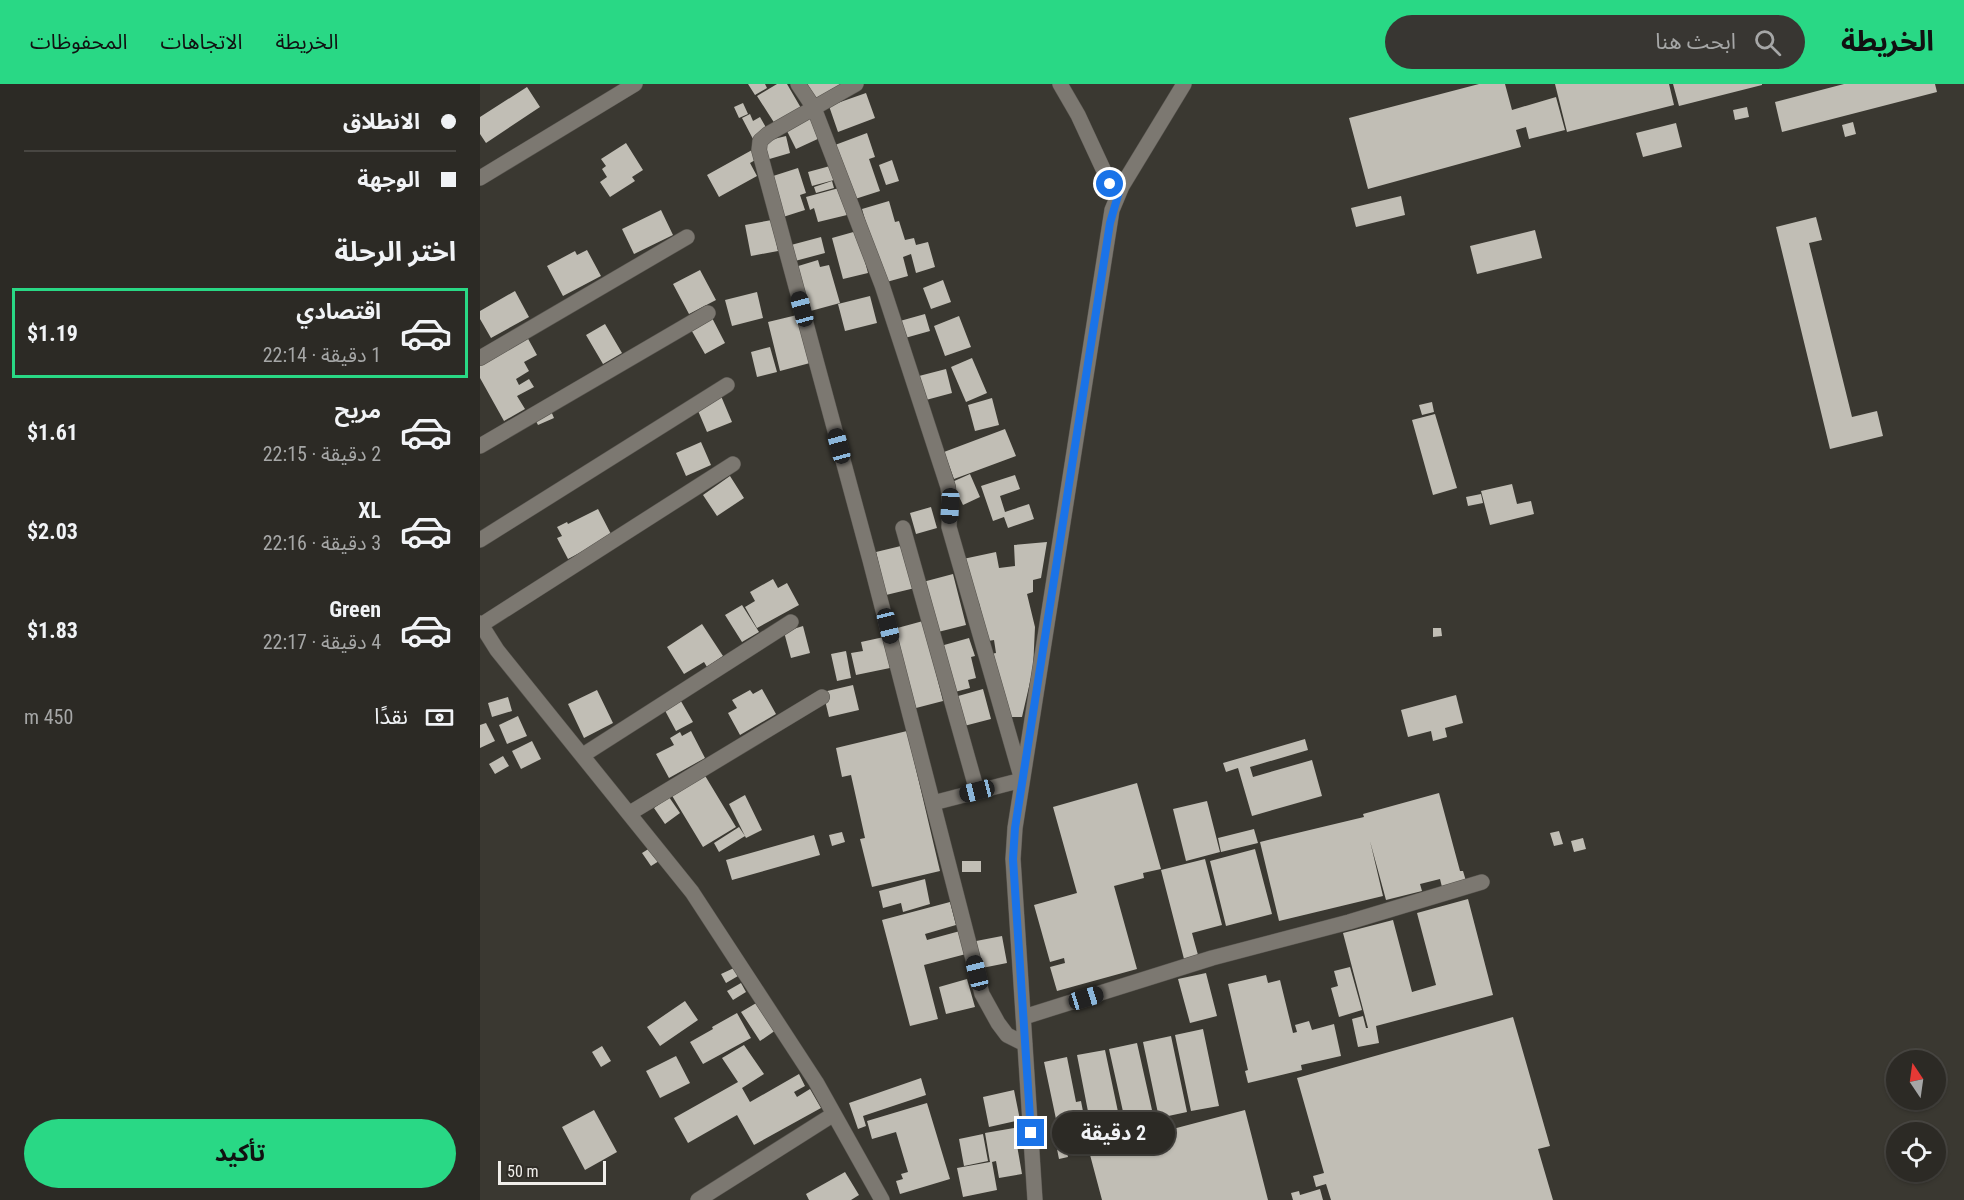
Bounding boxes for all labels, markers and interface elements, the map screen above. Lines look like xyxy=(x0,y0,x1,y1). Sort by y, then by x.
search box xyxy=(1385,15,1805,69)
text: الخريطة xyxy=(1841,25,1934,58)
icon: search xyxy=(1751,26,1784,59)
text: ابحث هنا xyxy=(1655,29,1736,54)
text: المحفوظات xyxy=(30,30,127,54)
text: الاتجاهات xyxy=(160,30,242,54)
text: الخريطة xyxy=(275,30,338,54)
text: الانطلاق xyxy=(343,109,420,134)
text: الوجهة xyxy=(357,167,420,192)
route start xyxy=(1096,170,1123,197)
text: اختر الرحلة xyxy=(334,236,456,268)
car xyxy=(789,289,815,329)
text: اقتصادي xyxy=(296,299,381,324)
icon: car xyxy=(399,306,453,360)
text: $1.19 xyxy=(27,321,78,346)
text: 1 دقيقة · 22:14 xyxy=(263,343,381,367)
text: مريح xyxy=(335,398,381,423)
icon: car xyxy=(399,405,453,459)
text: $1.61 xyxy=(27,420,78,445)
car xyxy=(826,426,852,466)
text: 2 دقيقة · 22:15 xyxy=(263,442,381,466)
car xyxy=(940,488,960,524)
text: XL xyxy=(358,498,381,523)
icon: car xyxy=(399,504,453,558)
text: $2.03 xyxy=(27,519,78,544)
text: 3 دقيقة · 22:16 xyxy=(263,531,381,555)
text: Green xyxy=(329,597,381,622)
icon: car xyxy=(399,603,453,657)
car xyxy=(875,606,901,646)
text: $1.83 xyxy=(27,618,78,643)
text: 4 دقيقة · 22:17 xyxy=(263,630,381,654)
icon: cash xyxy=(423,701,456,734)
text: نقدًا xyxy=(374,704,408,729)
text: 450 m xyxy=(24,705,73,729)
car xyxy=(957,778,997,804)
car xyxy=(964,953,990,993)
car xyxy=(1066,984,1106,1012)
north arrow xyxy=(1886,1050,1946,1110)
map controls xyxy=(1886,1050,1946,1182)
callout: 2 دقيقة xyxy=(1052,1112,1175,1154)
button: تأكيد xyxy=(24,1119,456,1188)
route end xyxy=(1017,1119,1044,1146)
text: 2 دقيقة xyxy=(1081,1121,1146,1145)
button: locate xyxy=(1886,1122,1946,1182)
scale bar xyxy=(498,1158,606,1186)
text: 50 m xyxy=(507,1162,539,1181)

